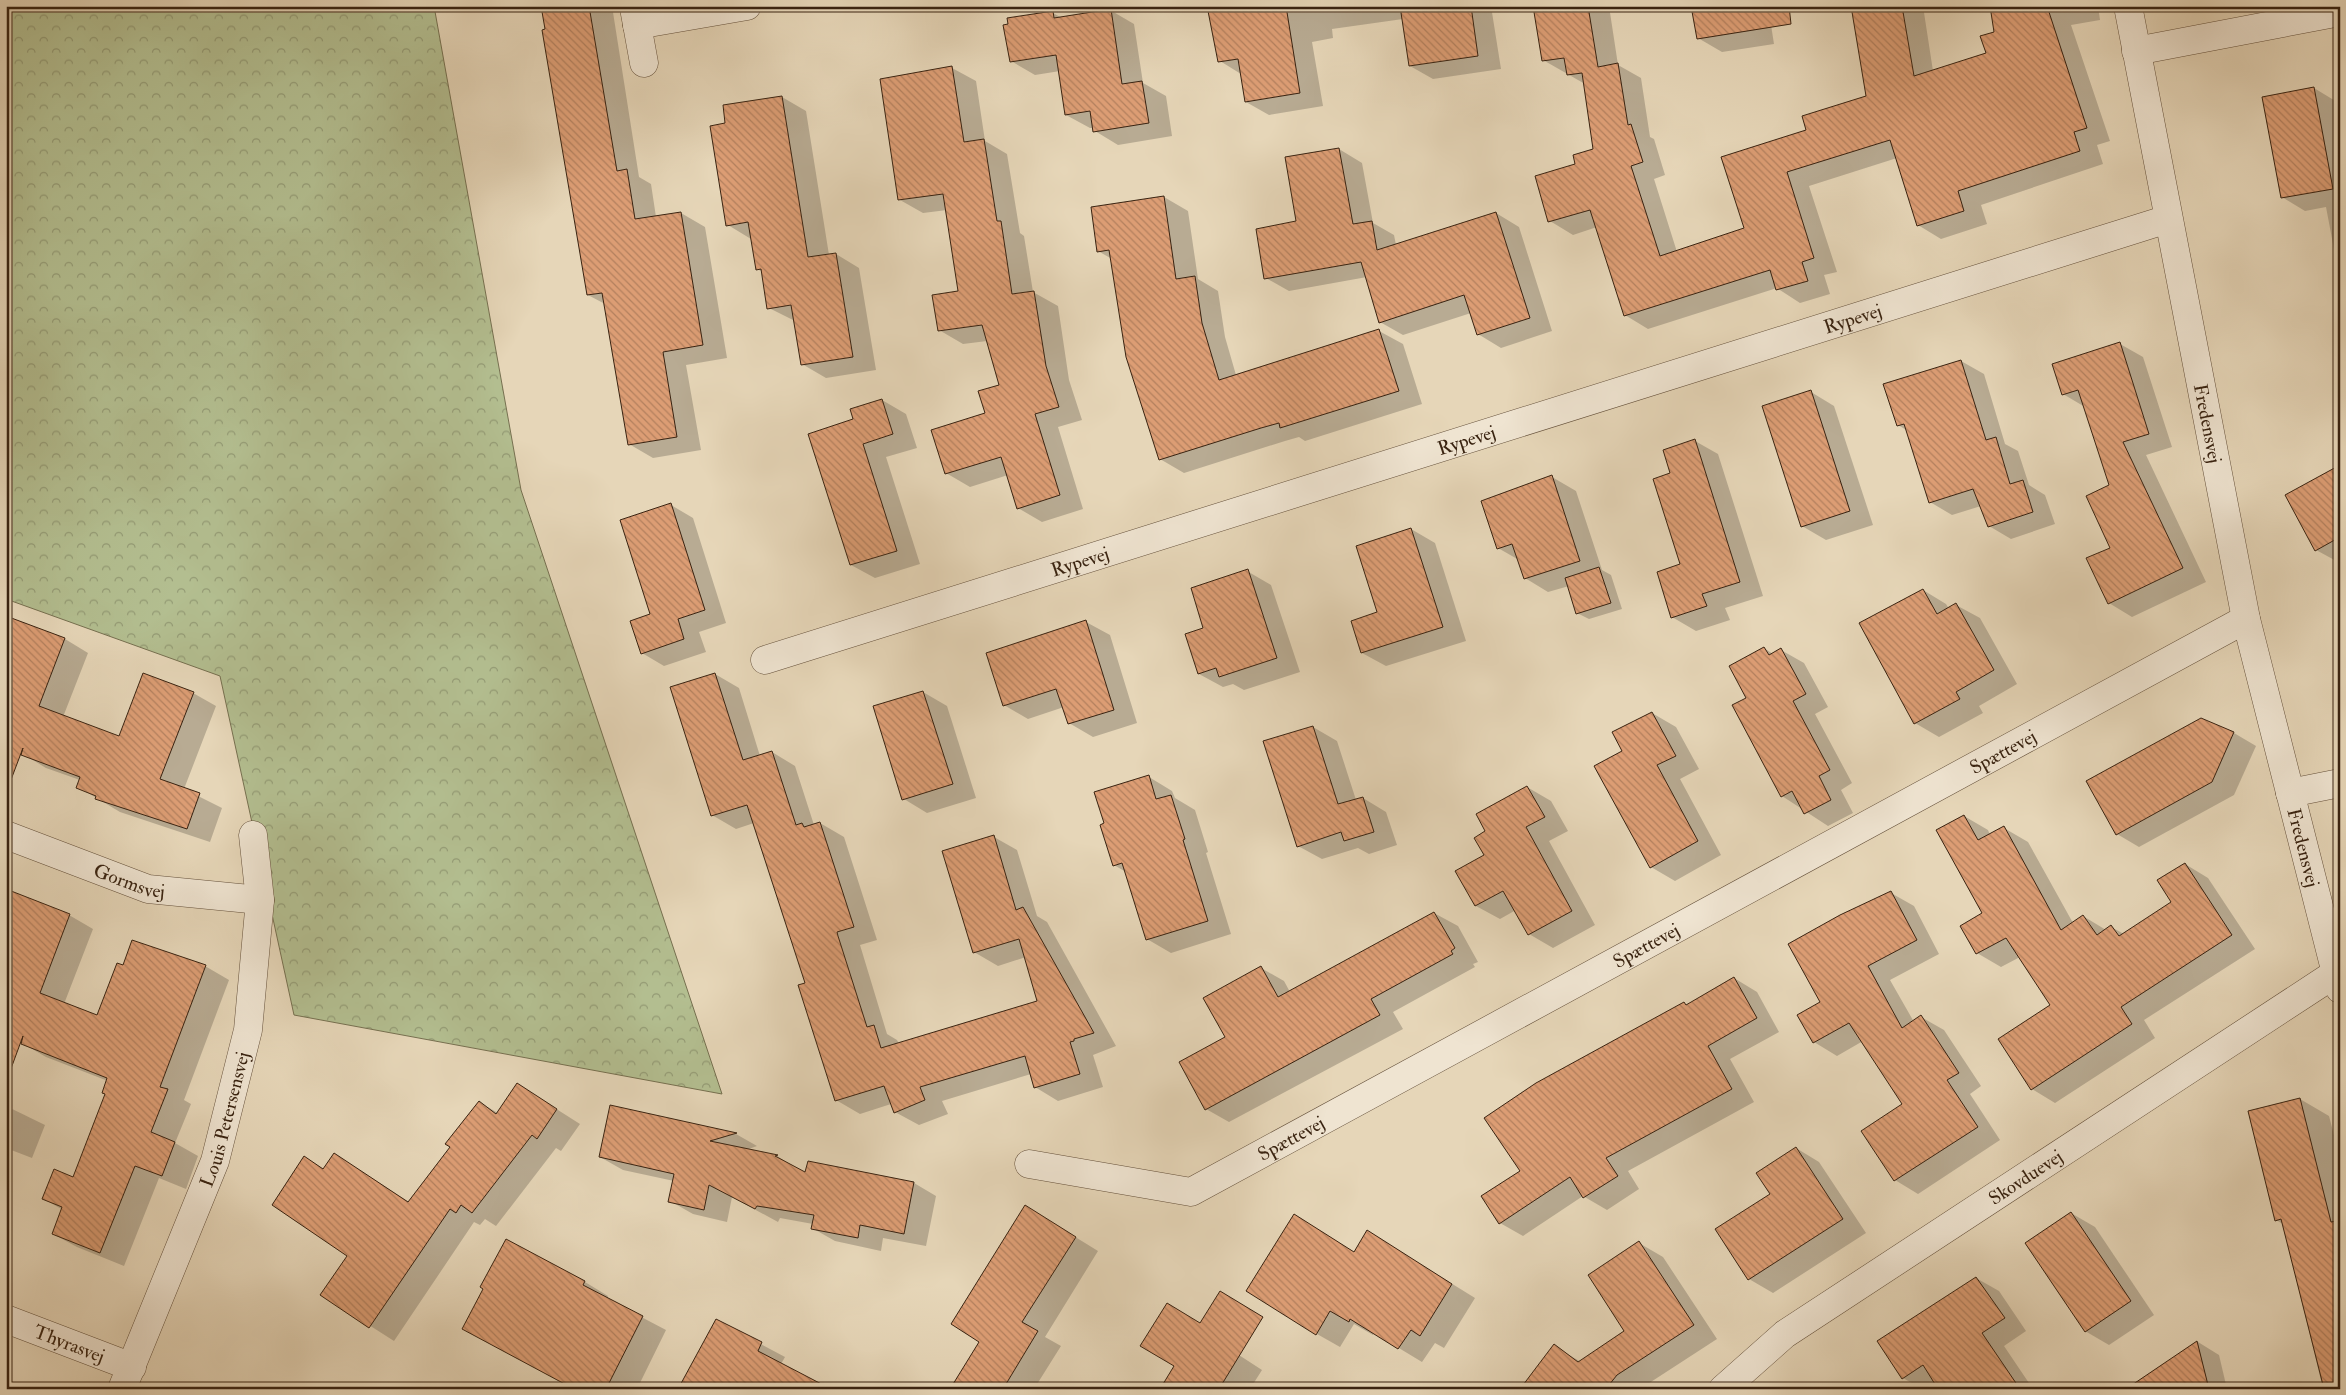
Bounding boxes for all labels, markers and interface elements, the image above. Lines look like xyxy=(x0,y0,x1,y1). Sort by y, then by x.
street label: Rypevej xyxy=(1821,299,1885,339)
street label: Fredensvej xyxy=(2188,382,2227,465)
street label: Rypevej xyxy=(1434,420,1498,461)
street label: Rypevej xyxy=(1048,542,1112,582)
street label: Spættevej xyxy=(1966,724,2041,780)
street label: Fredensvej xyxy=(2282,806,2325,890)
street label: Gormsvej xyxy=(90,859,166,904)
street label: Spættevej xyxy=(1609,918,1684,974)
street label: Louis Petersensvej xyxy=(195,1049,255,1191)
street label: Spættevej xyxy=(1254,1111,1329,1166)
street label: Skovduevej xyxy=(1984,1144,2067,1210)
street label: Thyrasvej xyxy=(30,1320,108,1369)

